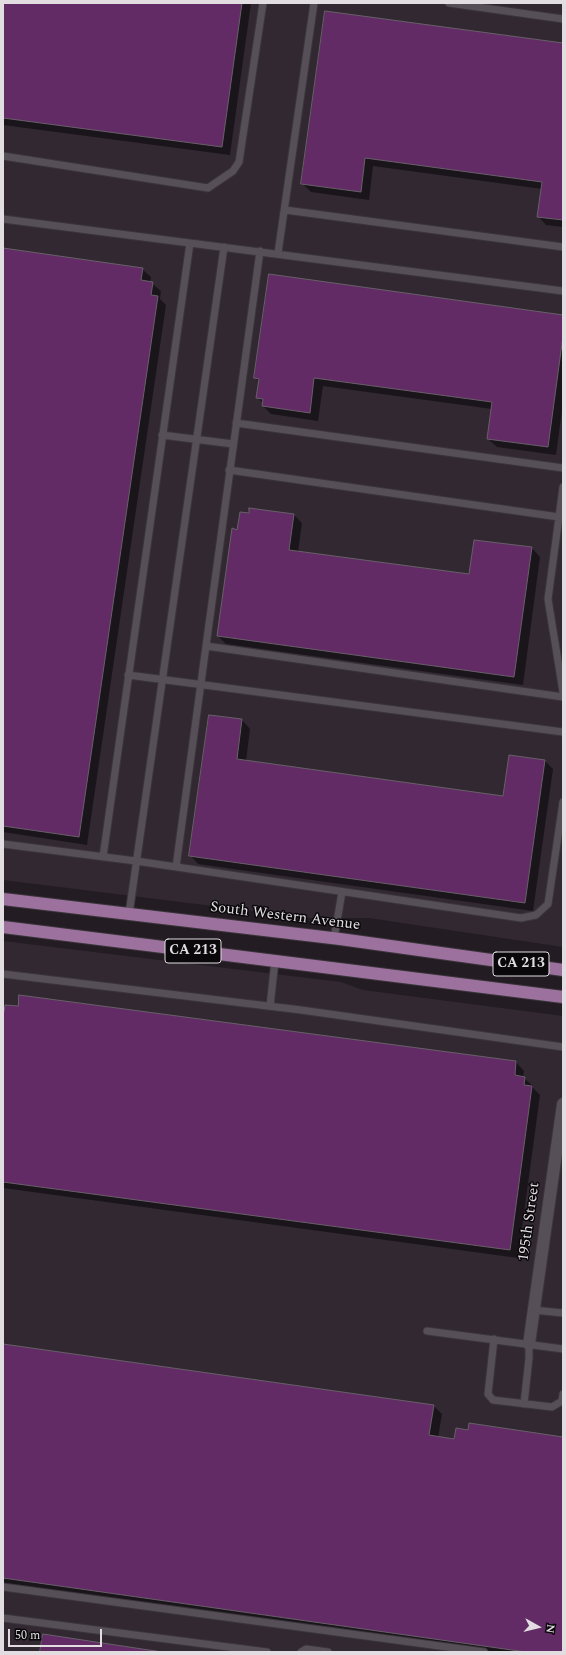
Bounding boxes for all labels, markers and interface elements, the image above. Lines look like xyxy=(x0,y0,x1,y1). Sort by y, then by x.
street label: South Western Avenue xyxy=(209,899,361,935)
road number: CA 213 xyxy=(165,939,221,963)
road number: CA 213 xyxy=(493,952,549,976)
street label: 195th Street xyxy=(516,1181,544,1263)
north arrow xyxy=(518,1607,558,1647)
scale bar xyxy=(10,1621,104,1647)
text: N xyxy=(541,1623,559,1634)
text: 50 m xyxy=(15,1626,40,1645)

